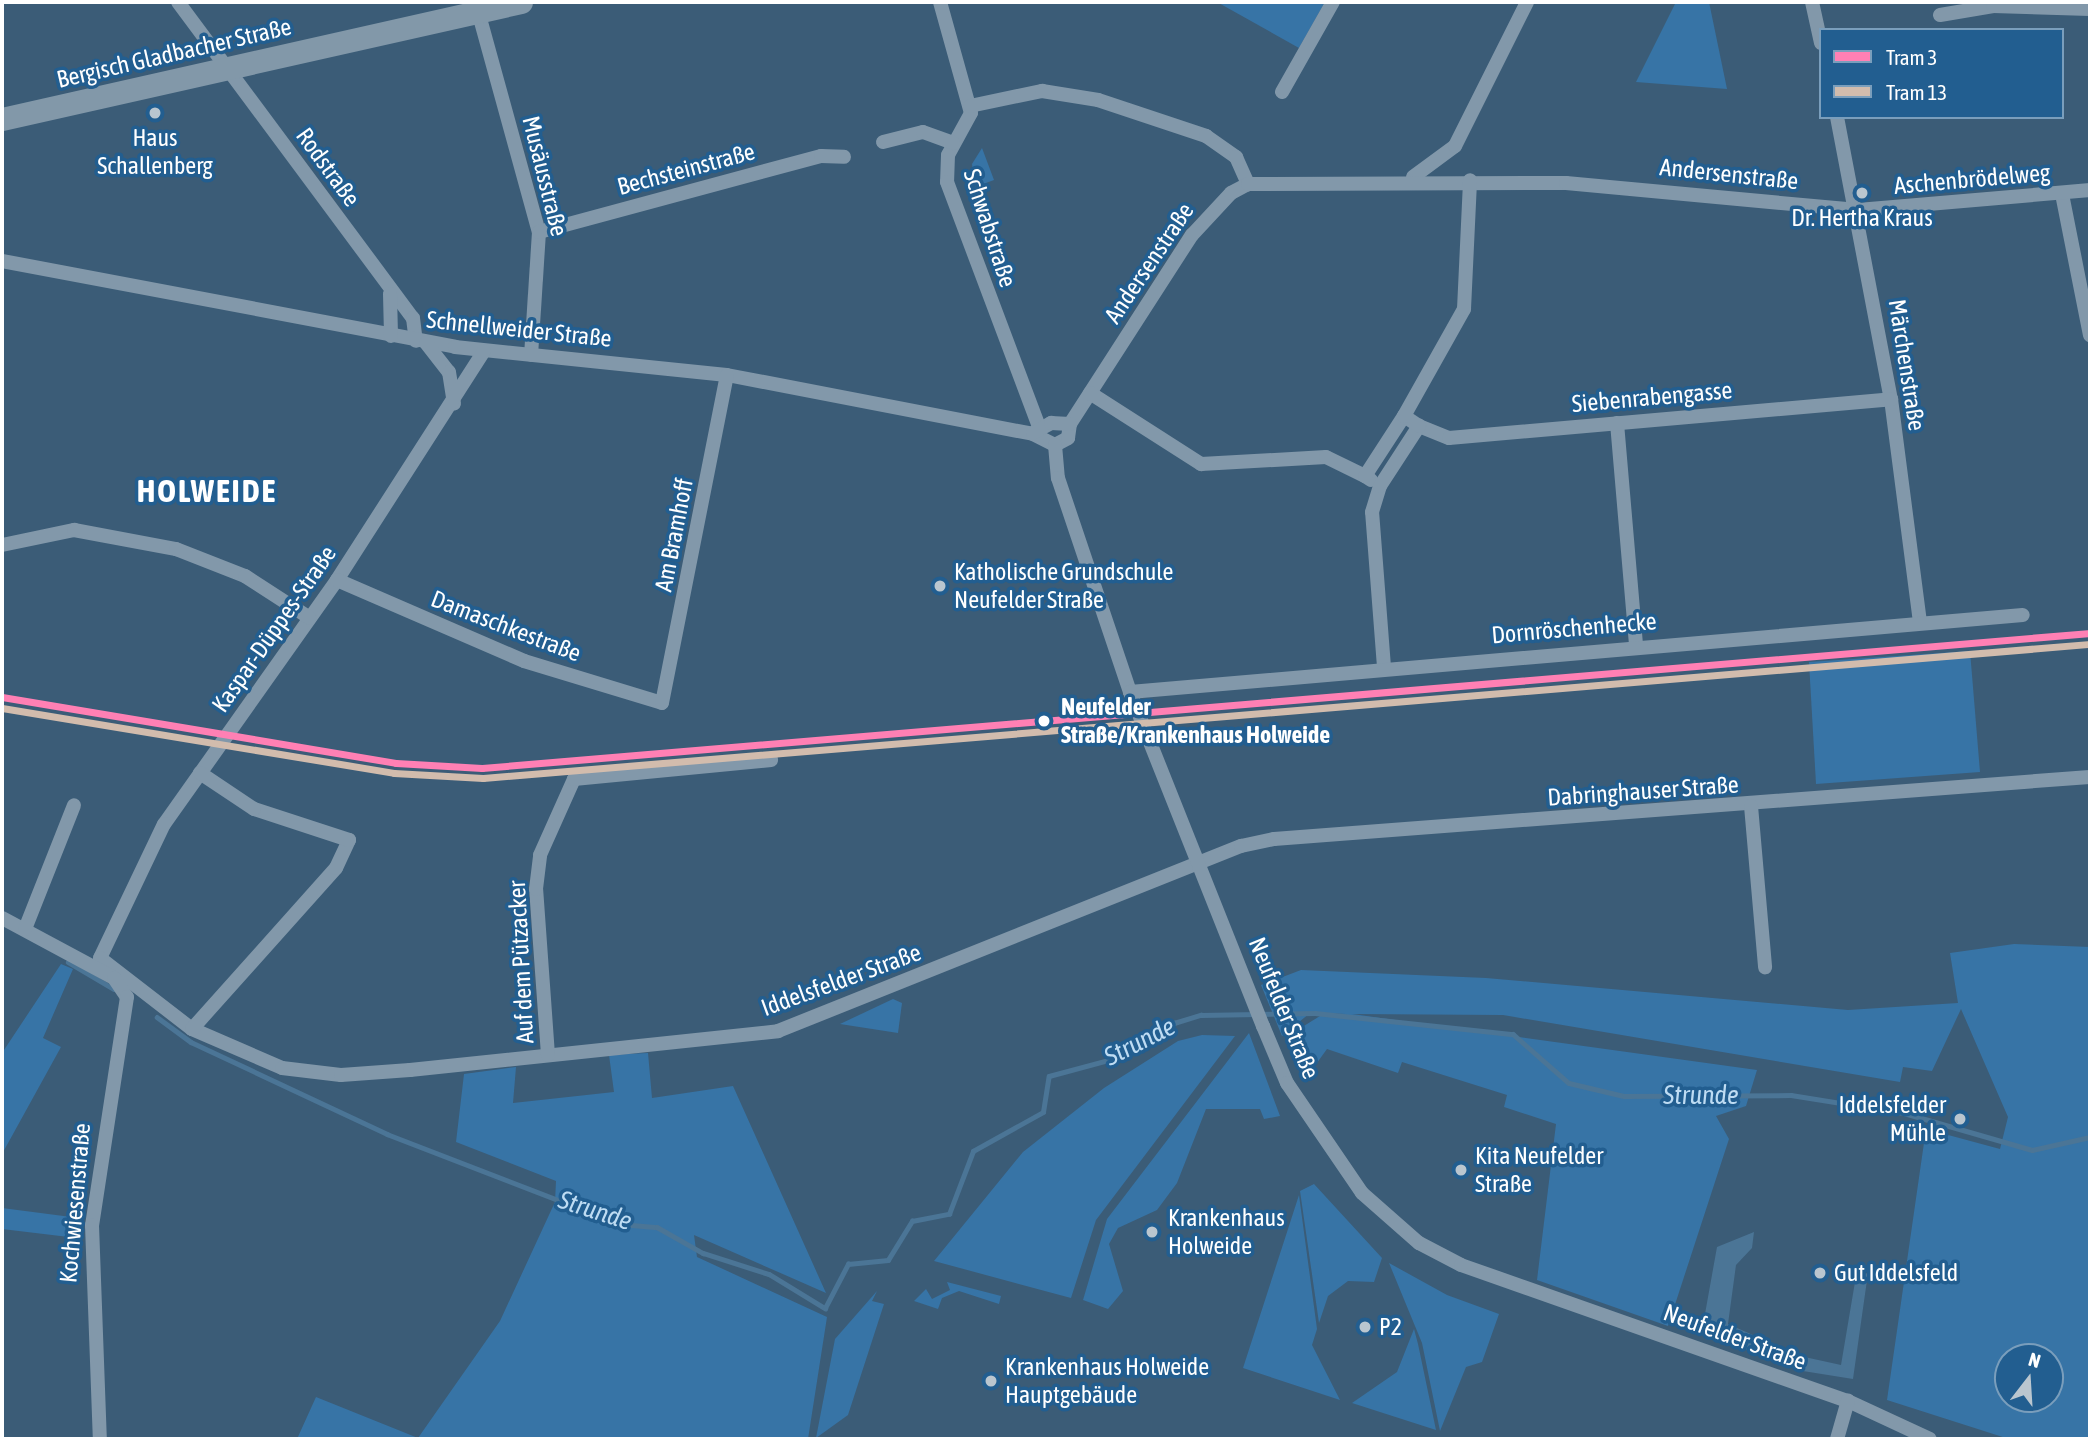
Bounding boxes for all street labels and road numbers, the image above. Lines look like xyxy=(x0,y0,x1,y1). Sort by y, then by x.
street label: Bergisch Gladbacher Straße xyxy=(54,12,294,94)
street label: Musäusstraße xyxy=(516,113,574,239)
street label: Rodstraße xyxy=(290,122,366,212)
street label: Bechsteinstraße xyxy=(614,137,758,201)
street label: Andersenstraße xyxy=(1658,152,1800,196)
street label: Aschenbrödelweg xyxy=(1893,158,2051,200)
street label: Schwabstraße xyxy=(957,165,1023,291)
street label: Andersenstraße xyxy=(1098,197,1200,329)
street label: Märchenstraße xyxy=(1882,297,1932,433)
street label: Schnellweider Straße xyxy=(425,305,613,353)
street label: Siebenrabengasse xyxy=(1571,376,1733,418)
street label: Am Bramhoff xyxy=(649,476,699,594)
street label: Kaspar-Düppes-Straße xyxy=(206,540,342,718)
street label: Damaschkestraße xyxy=(427,584,585,668)
street label: Dornröschenhecke xyxy=(1490,606,1658,650)
street label: Dabringhauser Straße xyxy=(1546,770,1740,812)
street label: Auf dem Pützacker xyxy=(502,880,540,1044)
street label: Neufelder Straße xyxy=(1243,933,1325,1083)
street label: Iddelsfelder Straße xyxy=(757,938,925,1022)
street label: Kochwiesenstraße xyxy=(54,1122,96,1284)
street label: Neufelder Straße xyxy=(1660,1298,1810,1376)

